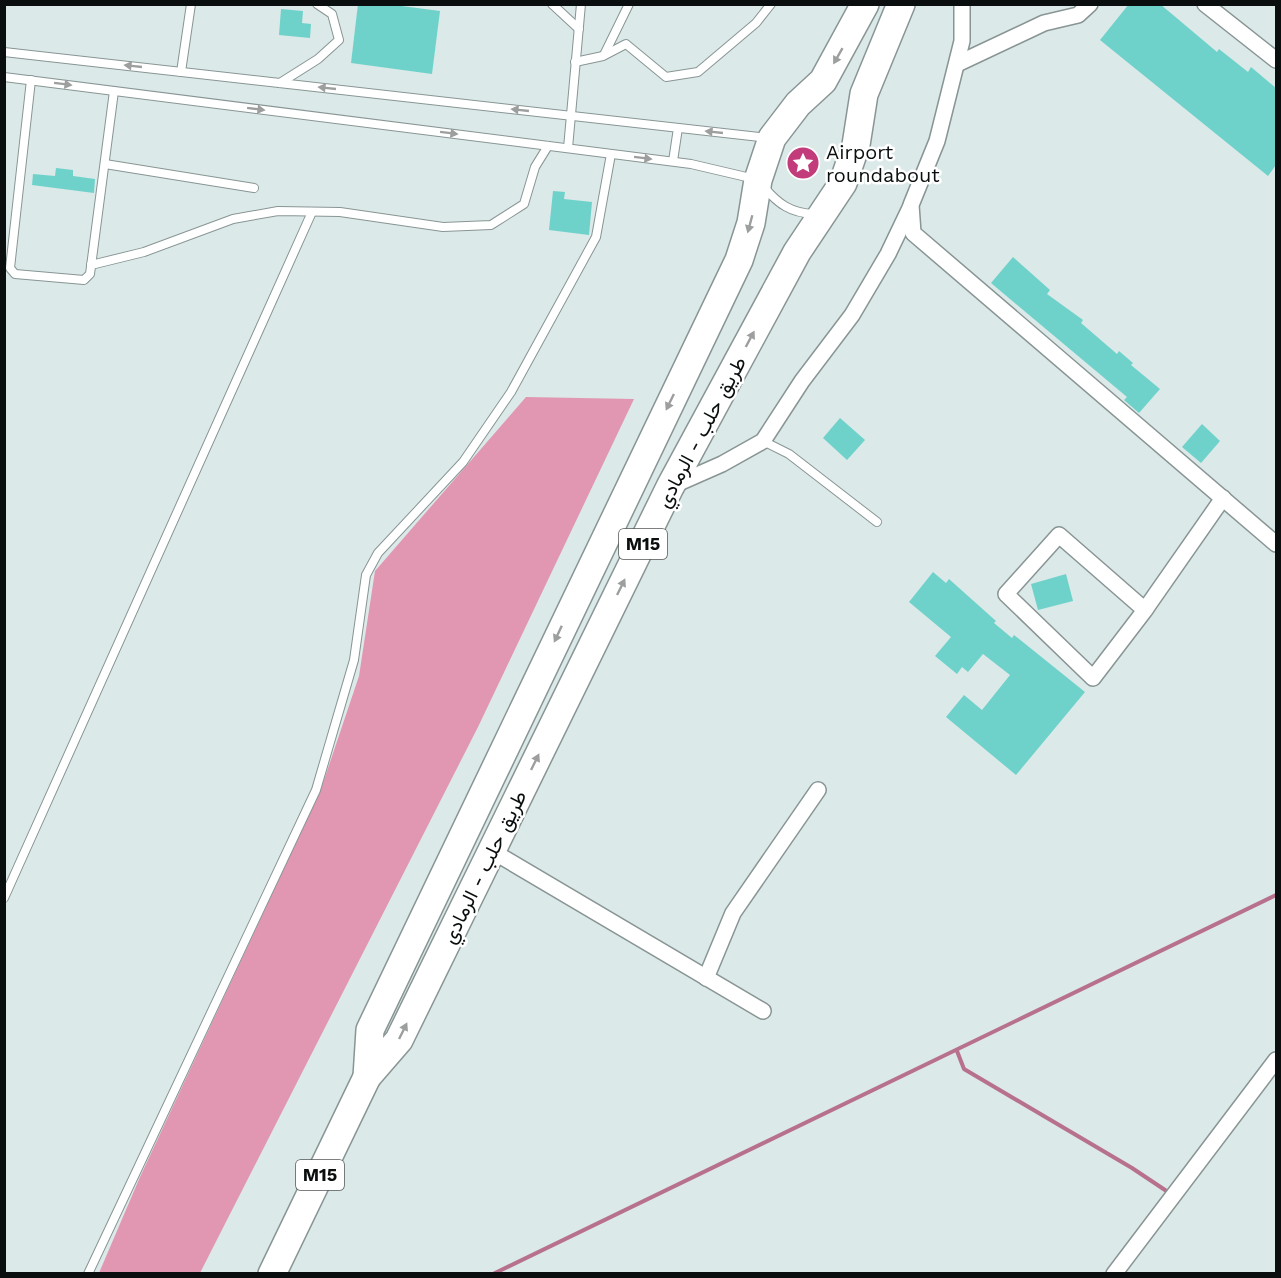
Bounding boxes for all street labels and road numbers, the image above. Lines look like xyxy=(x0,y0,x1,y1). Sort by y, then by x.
street label: طريق حلب - الرمادي xyxy=(651,352,755,514)
road number: M15 xyxy=(619,529,667,559)
street label: طريق حلب - الرمادي xyxy=(436,786,536,950)
road number: M15 xyxy=(296,1160,344,1190)

